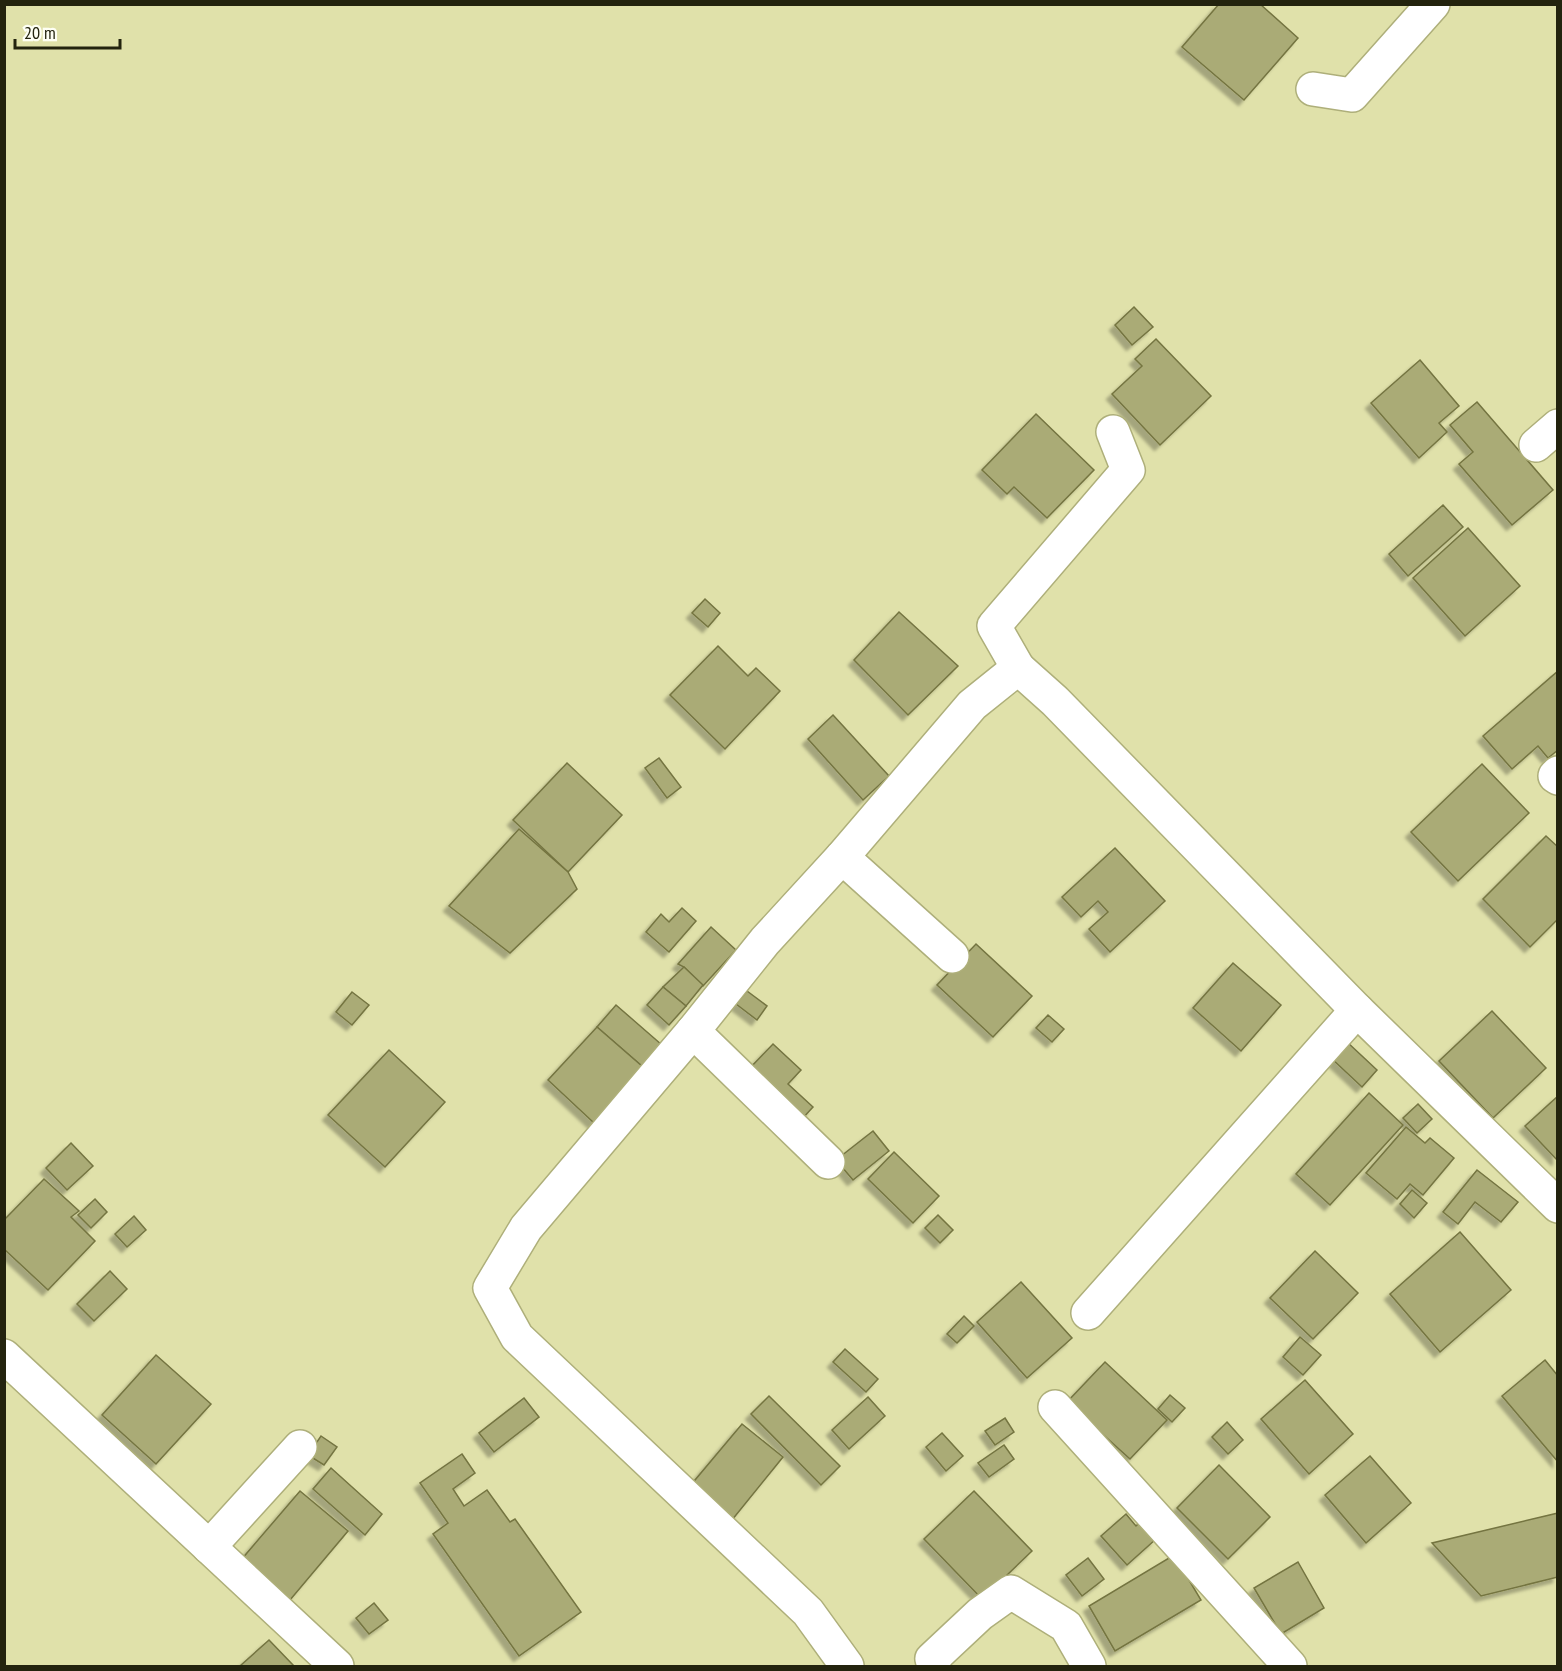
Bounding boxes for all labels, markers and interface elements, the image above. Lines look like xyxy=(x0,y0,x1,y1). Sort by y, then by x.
scale bar xyxy=(15,12,120,50)
text: 20 m xyxy=(24,21,56,44)

